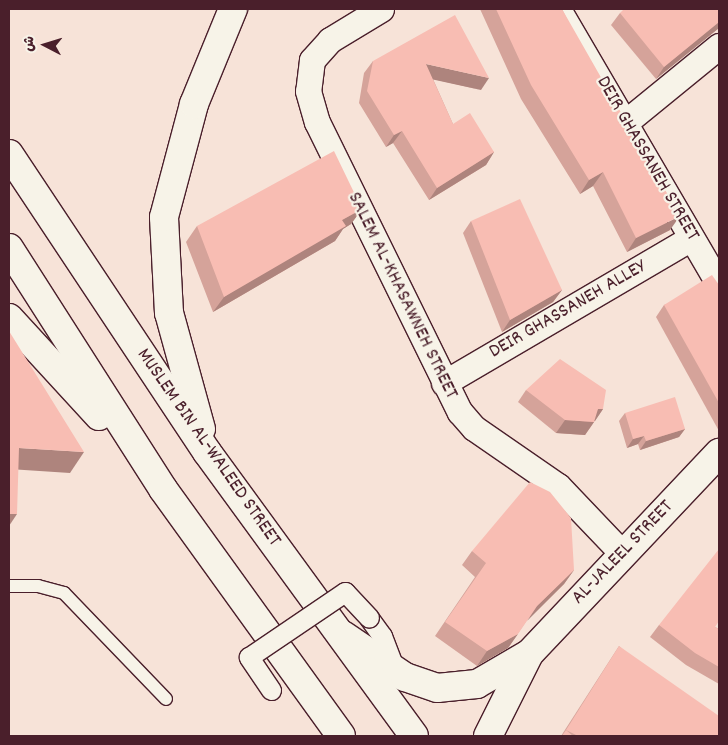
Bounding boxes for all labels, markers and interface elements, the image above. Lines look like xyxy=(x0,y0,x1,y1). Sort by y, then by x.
north arrow xyxy=(20,20,70,70)
text: ش xyxy=(19,35,41,52)
street label: DEIR GHASSANEH STREET xyxy=(590,72,704,246)
street label: SALEM AL-KHASAWNEH STREET xyxy=(341,189,463,403)
street label: DEIR GHASSANEH ALLEY xyxy=(485,255,651,365)
street label: MUSLEM BIN AL-WALEED STREET xyxy=(130,344,286,552)
street label: AL-JALEEL STREET xyxy=(567,496,679,610)

